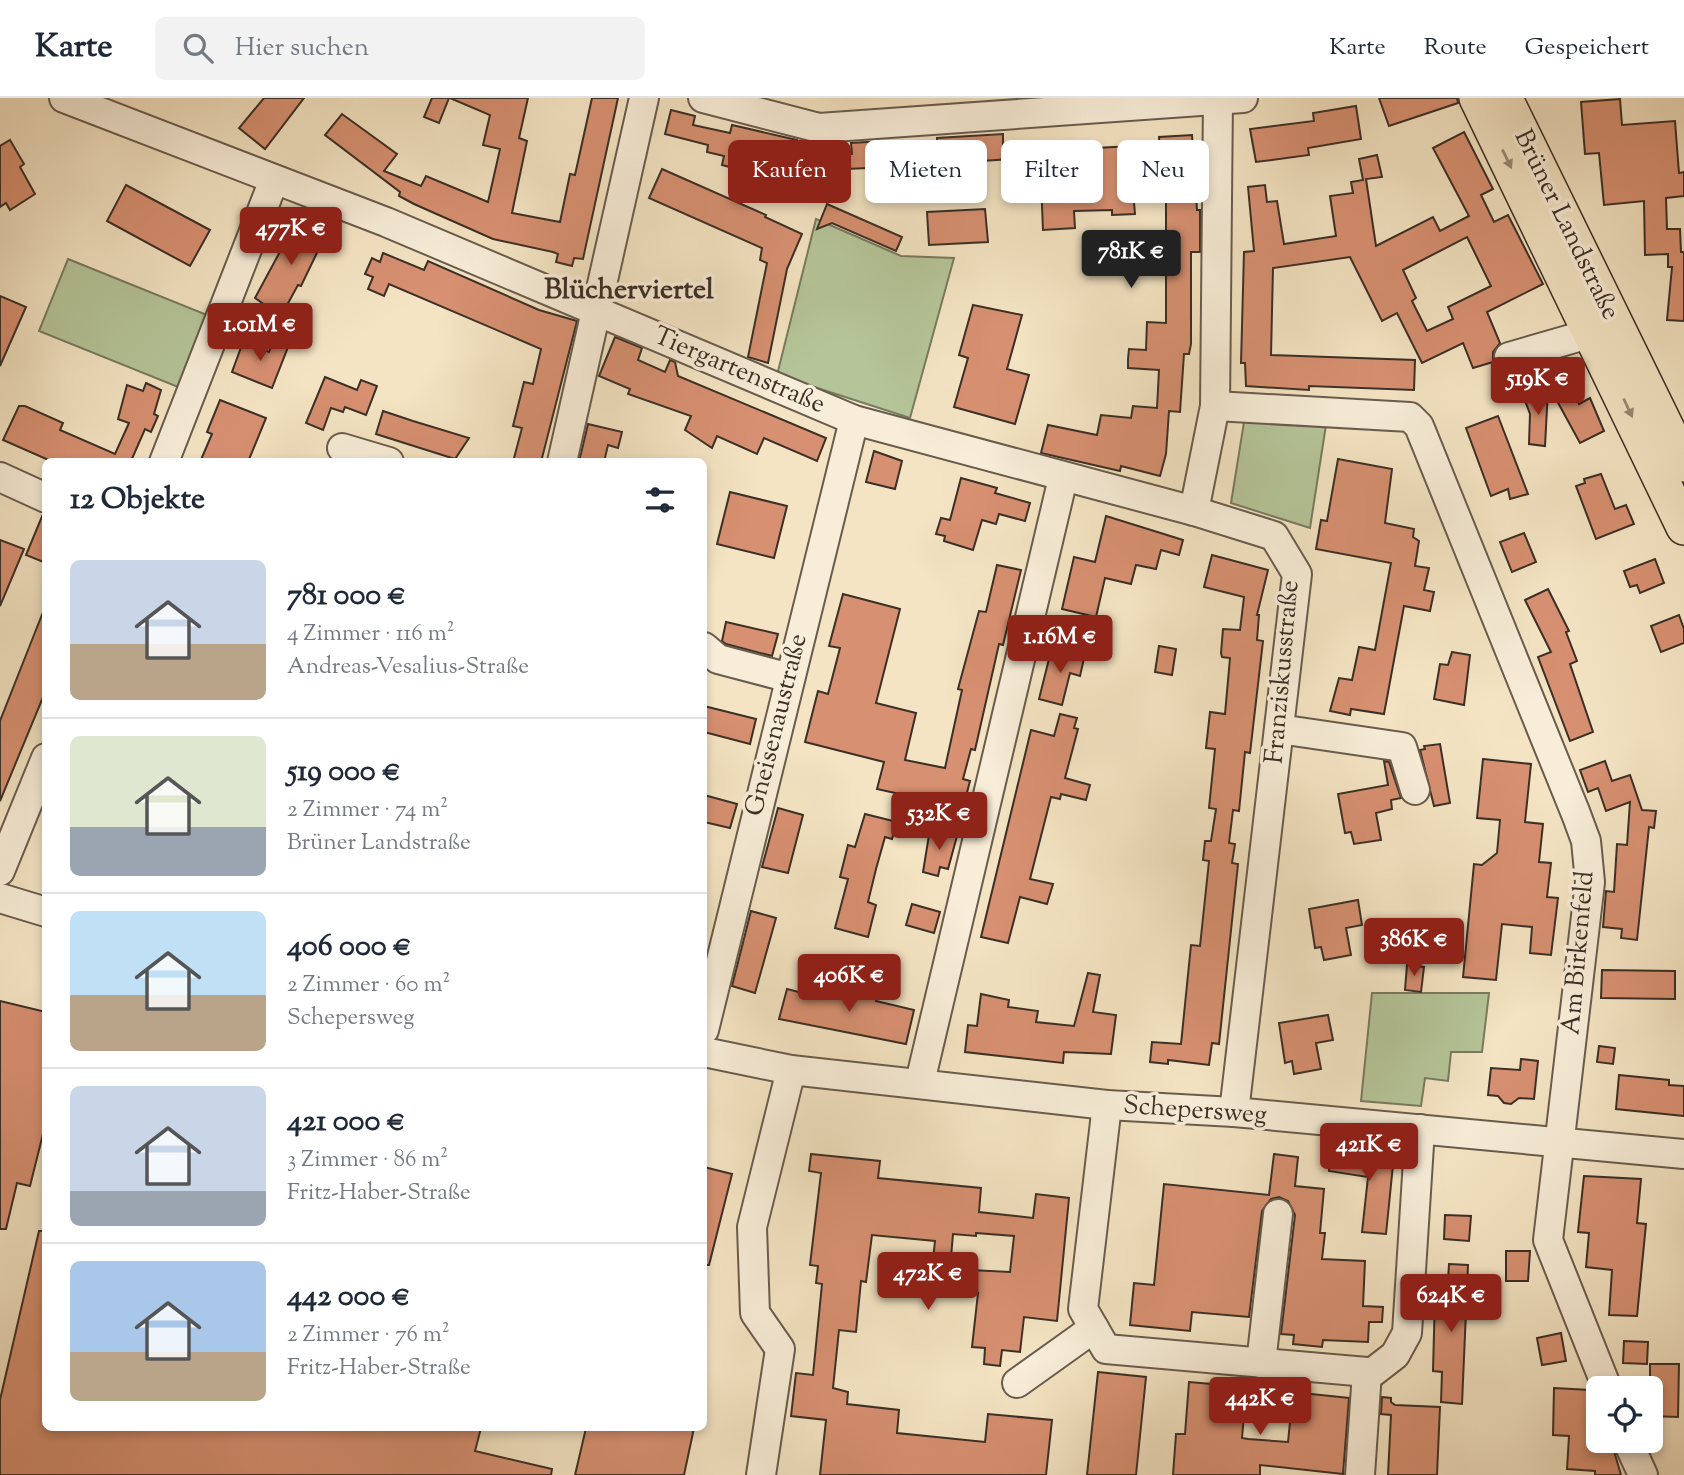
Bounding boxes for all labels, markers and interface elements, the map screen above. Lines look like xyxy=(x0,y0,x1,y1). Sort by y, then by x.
search box xyxy=(155,17,645,80)
text: Karte xyxy=(35,24,113,72)
icon: search xyxy=(179,29,217,67)
text: Hier suchen xyxy=(235,30,369,67)
text: Karte xyxy=(1329,31,1386,65)
text: Route xyxy=(1424,31,1487,65)
text: Gespeichert xyxy=(1525,31,1649,65)
street label: Brüner Landstraße xyxy=(1504,124,1628,326)
chip: Kaufen xyxy=(728,140,851,203)
chip: Mieten xyxy=(865,140,987,203)
chip: Filter xyxy=(1001,140,1103,203)
chip: Neu xyxy=(1117,140,1209,203)
one-way arrow xyxy=(1502,149,1513,169)
pin: 477K € xyxy=(234,208,348,267)
text: 477K € xyxy=(256,213,326,246)
pin: 781K € xyxy=(1074,230,1188,290)
text: 781K € xyxy=(1098,236,1164,269)
district label: Blücherviertel xyxy=(544,271,714,311)
pin: 1.01M € xyxy=(195,303,325,363)
text: 1.01M € xyxy=(224,309,296,342)
street label: Tiergartenstraße xyxy=(647,318,831,424)
pin: 519K € xyxy=(1481,358,1595,417)
text: 519K € xyxy=(1507,363,1569,396)
one-way arrow xyxy=(1622,398,1633,418)
text: 12 Objekte xyxy=(70,479,205,522)
icon: filters xyxy=(641,481,679,519)
text: 781 000 € xyxy=(287,575,406,618)
street label: Franziskusstraße xyxy=(1257,579,1309,765)
icon: home xyxy=(126,588,210,672)
pin: 1.16M € xyxy=(995,616,1125,675)
text: 4 Zimmer · 116 m² xyxy=(287,618,454,651)
text: 1.16M € xyxy=(1023,621,1097,654)
street label: Gneisenaustraße xyxy=(736,630,818,820)
text: Andreas-Vesalius-Straße xyxy=(287,651,529,684)
text: 519 000 € xyxy=(287,751,401,794)
icon: home xyxy=(126,764,210,848)
pin: 532K € xyxy=(882,792,996,852)
text: 2 Zimmer · 74 m² xyxy=(287,794,448,827)
text: 532K € xyxy=(907,798,971,831)
text: Brüner Landstraße xyxy=(287,827,471,860)
street label: Am Birkenfeld xyxy=(1553,869,1605,1037)
pin: 386K € xyxy=(1357,918,1471,978)
text: 386K € xyxy=(1380,924,1448,957)
text: 406 000 € xyxy=(287,926,411,969)
icon: home xyxy=(126,939,210,1023)
pin: 406K € xyxy=(792,954,906,1014)
text: 406K € xyxy=(814,960,884,993)
text: 2 Zimmer · 60 m² xyxy=(287,969,450,1002)
text: Schepersweg xyxy=(287,1002,414,1035)
street label: Schepersweg xyxy=(1122,1088,1268,1134)
text: 421 000 € xyxy=(287,1101,405,1144)
icon: home xyxy=(126,1114,210,1198)
pin: 421K € xyxy=(1312,1124,1426,1183)
text: 421K € xyxy=(1336,1129,1402,1162)
text: 3 Zimmer · 86 m² xyxy=(287,1144,448,1177)
text: Fritz-Haber-Straße xyxy=(287,1177,471,1210)
pin: 472K € xyxy=(871,1252,985,1312)
text: 472K € xyxy=(893,1258,963,1291)
pin: 624K € xyxy=(1394,1274,1508,1334)
text: 442 000 € xyxy=(287,1276,410,1319)
text: 624K € xyxy=(1416,1280,1486,1313)
icon: home xyxy=(126,1289,210,1373)
text: 2 Zimmer · 76 m² xyxy=(287,1319,450,1352)
text: Fritz-Haber-Straße xyxy=(287,1352,471,1385)
map controls xyxy=(1586,1376,1663,1453)
button: locate xyxy=(1586,1376,1663,1453)
pin: 442K € xyxy=(1203,1378,1317,1437)
text: 442K € xyxy=(1225,1383,1295,1416)

